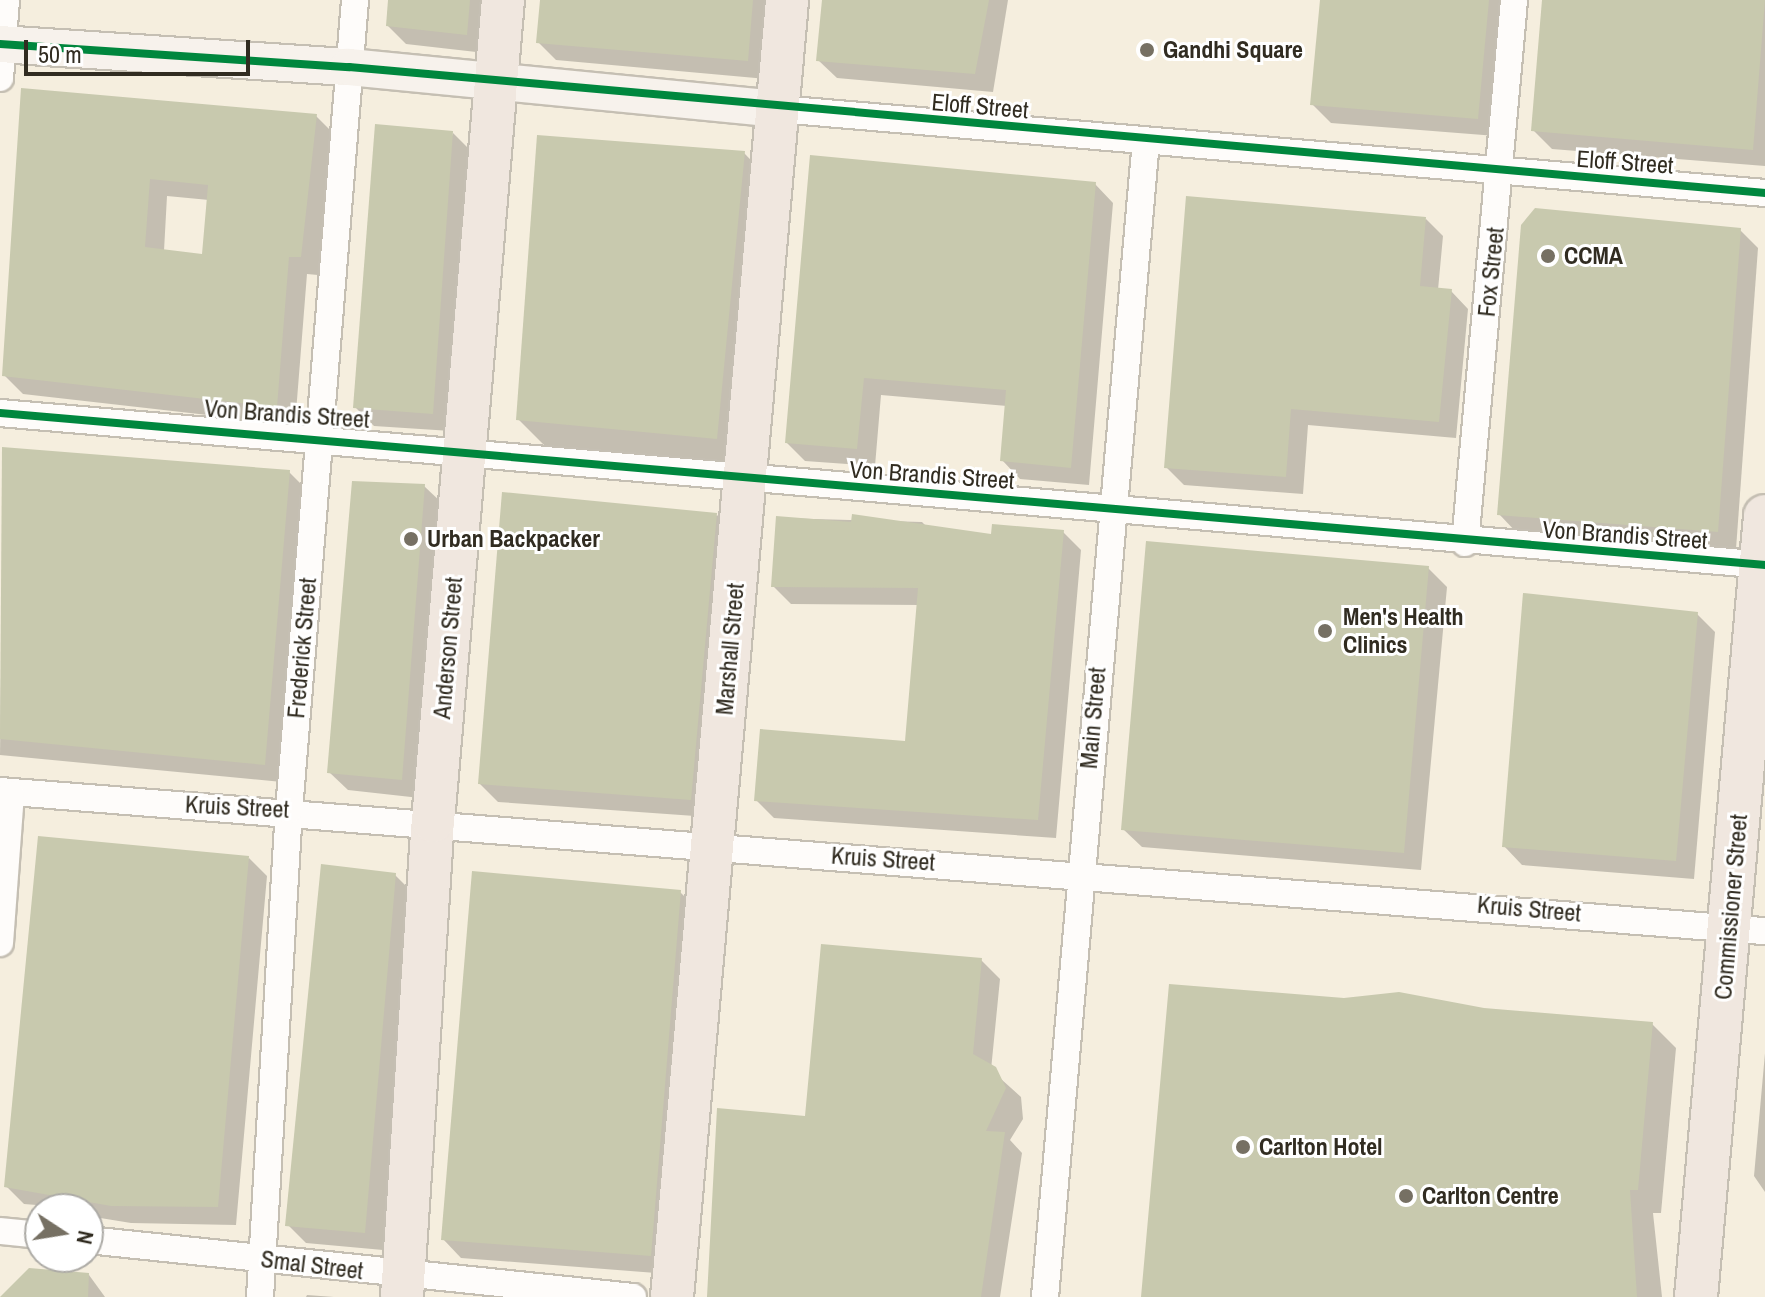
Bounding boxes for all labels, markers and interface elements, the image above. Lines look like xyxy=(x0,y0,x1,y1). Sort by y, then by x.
scale bar xyxy=(28,24,254,74)
place label: Gandhi Square xyxy=(1163,36,1303,64)
text: 50 m xyxy=(38,38,82,70)
marker: Gandhi Square xyxy=(1138,41,1156,59)
street label: Eloff Street xyxy=(930,87,1030,125)
street label: Eloff Street xyxy=(1576,144,1674,180)
street label: Fox Street xyxy=(1472,226,1510,318)
place label: CCMA xyxy=(1564,242,1623,270)
marker: CCMA xyxy=(1539,247,1557,265)
street label: Von Brandis Street xyxy=(204,394,370,434)
street label: Von Brandis Street xyxy=(849,455,1015,495)
street label: Von Brandis Street xyxy=(1542,515,1708,555)
place label: Urban Backpacker xyxy=(427,525,600,553)
marker: Urban Backpacker xyxy=(402,530,420,548)
street label: Frederick Street xyxy=(282,576,322,720)
street label: Anderson Street xyxy=(427,576,469,720)
street label: Marshall Street xyxy=(710,582,750,716)
place label: Men's Health Clinics xyxy=(1343,603,1464,659)
marker: Men's Health Clinics xyxy=(1314,620,1336,642)
street label: Main Street xyxy=(1074,666,1112,770)
street label: Kruis Street xyxy=(184,790,290,824)
street label: Commissioner Street xyxy=(1709,813,1753,1001)
street label: Kruis Street xyxy=(830,841,936,877)
street label: Kruis Street xyxy=(1476,890,1582,928)
place label: Carlton Hotel xyxy=(1259,1133,1383,1161)
marker: Carlton Hotel xyxy=(1234,1138,1252,1156)
place label: Carlton Centre xyxy=(1422,1182,1559,1210)
marker: Carlton Centre xyxy=(1397,1187,1415,1205)
north arrow xyxy=(24,1193,104,1273)
text: N xyxy=(69,1228,102,1247)
street label: Smal Street xyxy=(259,1244,365,1286)

